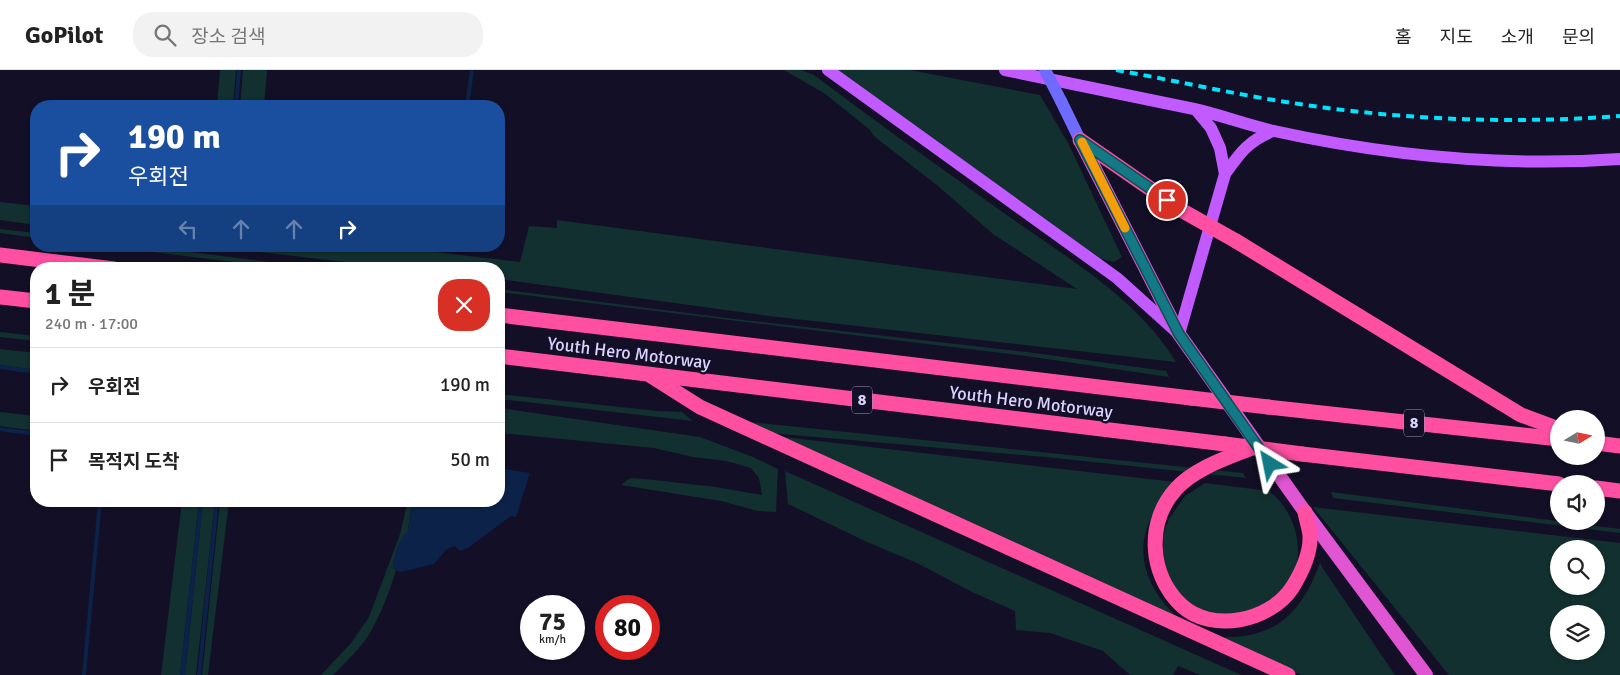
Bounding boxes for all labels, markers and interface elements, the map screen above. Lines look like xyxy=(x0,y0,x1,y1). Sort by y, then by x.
search box xyxy=(133,12,483,57)
text: GoPilot xyxy=(25,20,103,50)
icon: search xyxy=(151,21,179,49)
text: 장소 검색 xyxy=(191,25,265,49)
text: 홈 xyxy=(1395,26,1412,48)
text: 지도 xyxy=(1440,26,1473,48)
text: 소개 xyxy=(1501,26,1534,48)
text: 문의 xyxy=(1562,26,1595,48)
text: 190 m xyxy=(128,115,221,158)
icon: right xyxy=(45,120,110,185)
text: 우회전 xyxy=(128,163,189,190)
pin xyxy=(1146,179,1188,221)
icon: arrive xyxy=(1153,186,1181,214)
icon: left xyxy=(174,215,202,243)
icon: ahead xyxy=(227,215,255,243)
icon: ahead xyxy=(280,215,308,243)
icon: right xyxy=(333,215,361,243)
text: 1 분 xyxy=(45,276,95,313)
button: close xyxy=(438,279,490,331)
text: 240 m · 17:00 xyxy=(45,314,138,334)
street label: Youth Hero Motorway xyxy=(546,332,713,374)
icon: right xyxy=(45,371,73,399)
text: 190 m xyxy=(440,373,490,397)
text: 우회전 xyxy=(88,375,140,399)
street label: Youth Hero Motorway xyxy=(948,381,1115,423)
road number: 8 xyxy=(852,386,872,414)
road number: 8 xyxy=(1404,409,1424,436)
north arrow xyxy=(1550,410,1605,465)
map controls xyxy=(1550,410,1605,660)
position arrow xyxy=(1243,437,1295,489)
icon: arrive xyxy=(45,446,73,474)
text: 50 m xyxy=(450,448,490,472)
text: 목적지 도착 xyxy=(88,450,180,474)
button: sound xyxy=(1550,475,1605,530)
button: search xyxy=(1550,540,1605,595)
speed limit sign: 80 xyxy=(595,595,660,660)
button: layers xyxy=(1550,605,1605,660)
text: 75 xyxy=(539,606,566,637)
text: km/h xyxy=(539,632,566,647)

